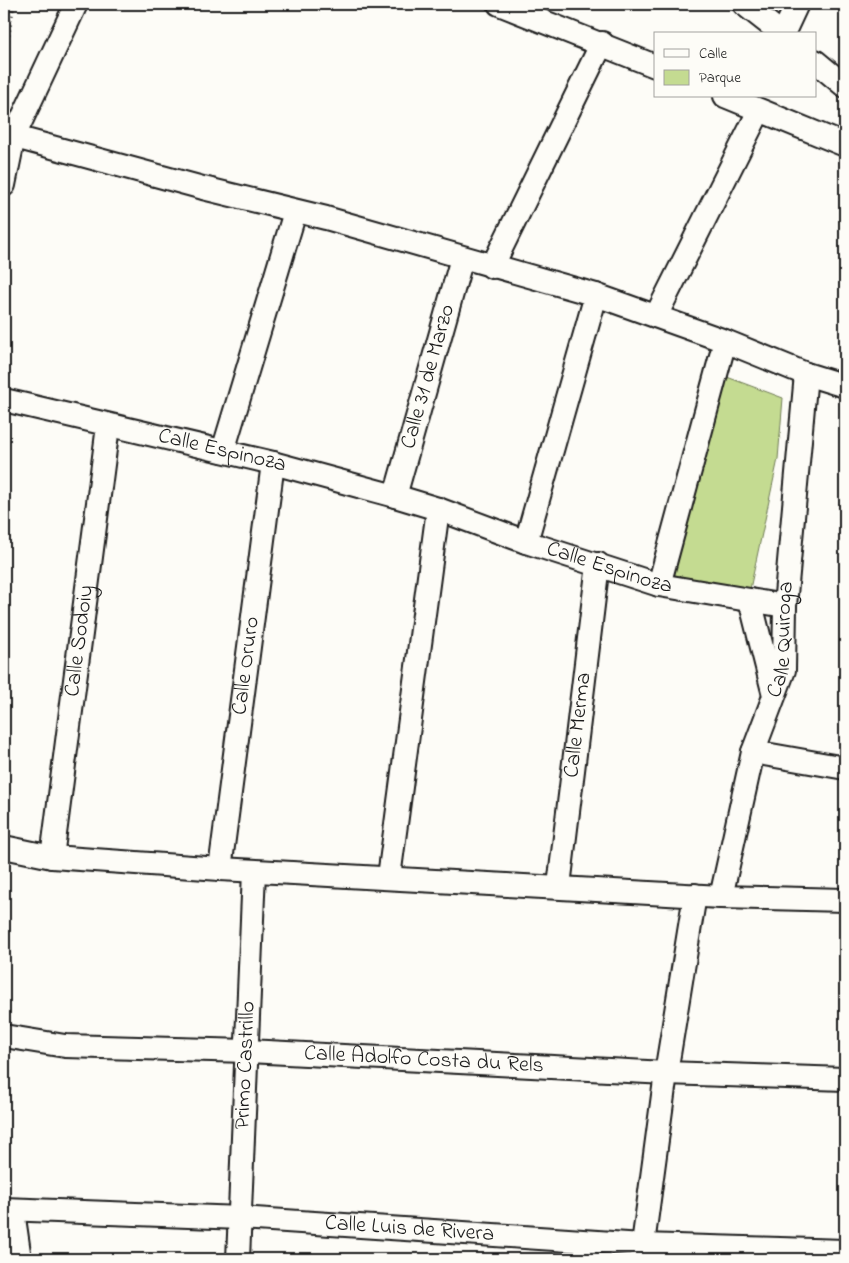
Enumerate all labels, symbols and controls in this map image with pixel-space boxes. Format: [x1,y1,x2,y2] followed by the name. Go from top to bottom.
[654,32,816,98] legend
[699,43,727,65] text: Calle
[699,67,741,89] text: Parque
[393,301,464,453] street label: Calle 31 de Marzo
[155,421,290,482] street label: Calle Espinoza
[542,534,674,603] street label: Calle Espinoza
[759,580,803,703] street label: Calle Quiroga
[57,583,104,699] street label: Calle Sodoiy
[224,615,269,717] street label: Calle Oruro
[556,671,601,780] street label: Calle Merma
[227,1000,265,1130] street label: Primo Castrillo
[303,1038,545,1083] street label: Calle Adolfo Costa du Rels
[324,1208,495,1251] street label: Calle Luis de Rivera

